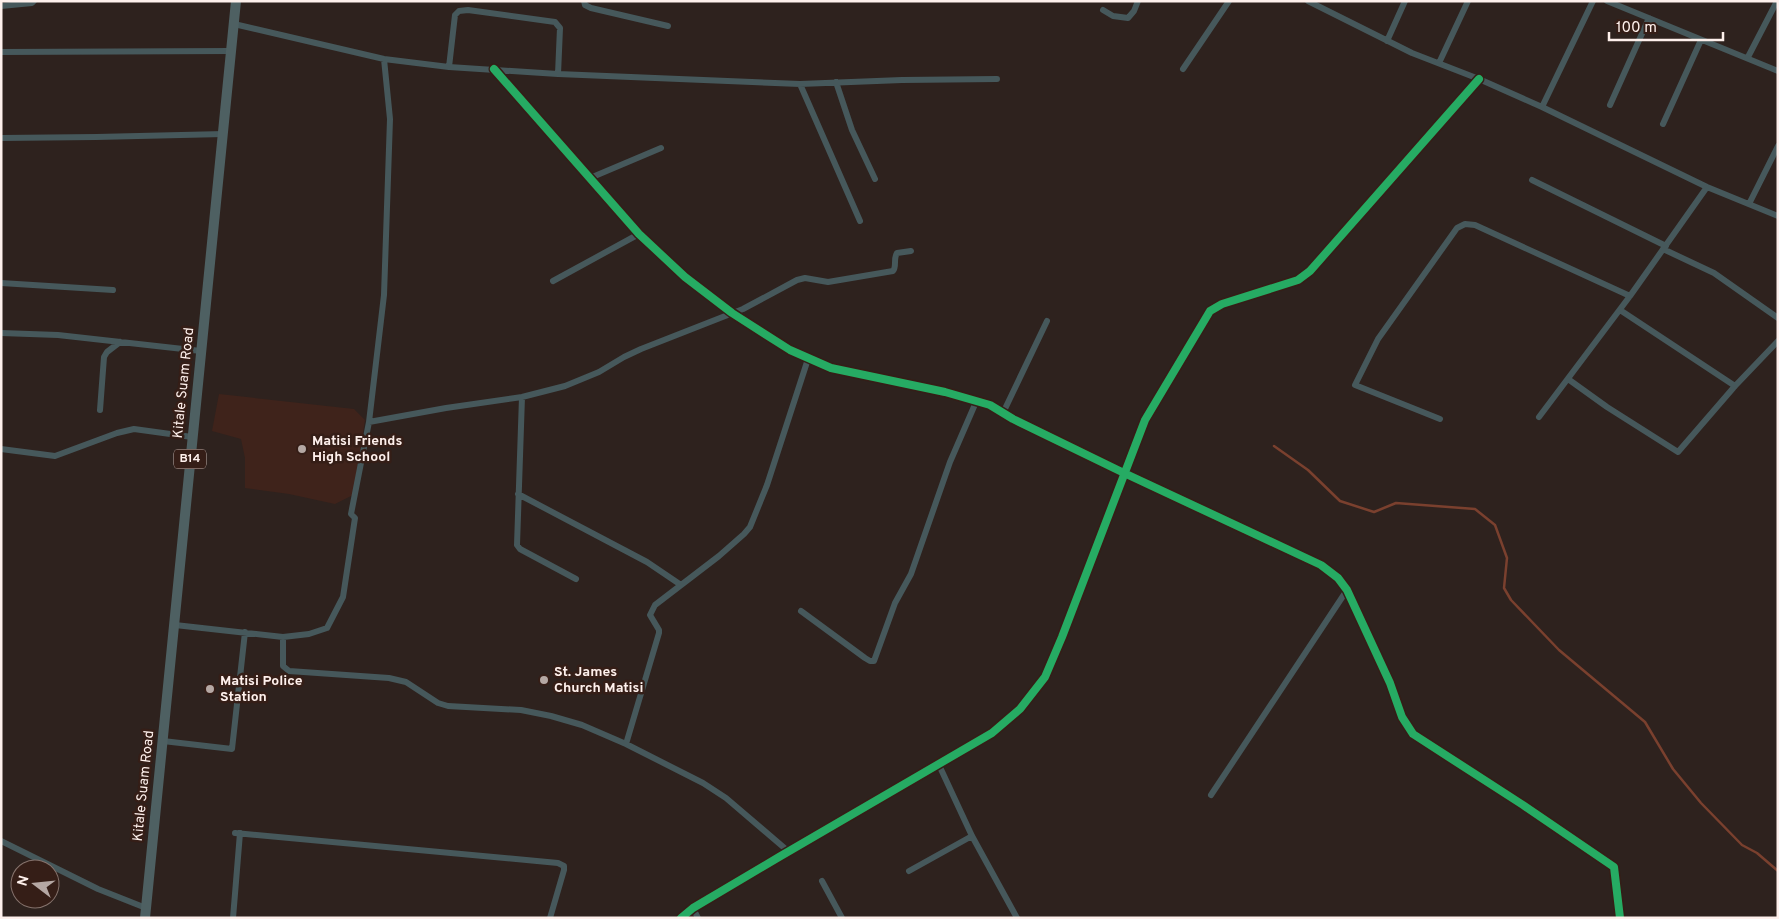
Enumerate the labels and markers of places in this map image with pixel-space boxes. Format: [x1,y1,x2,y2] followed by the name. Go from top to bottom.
[312,433,402,466] place label: Matisi Friends High School
[296,443,308,455] marker: Matisi Friends High School
[554,664,643,697] place label: St. James Church Matisi
[220,673,303,706] place label: Matisi Police Station
[538,674,550,686] marker: St. James Church Matisi
[204,683,216,695] marker: Matisi Police Station

